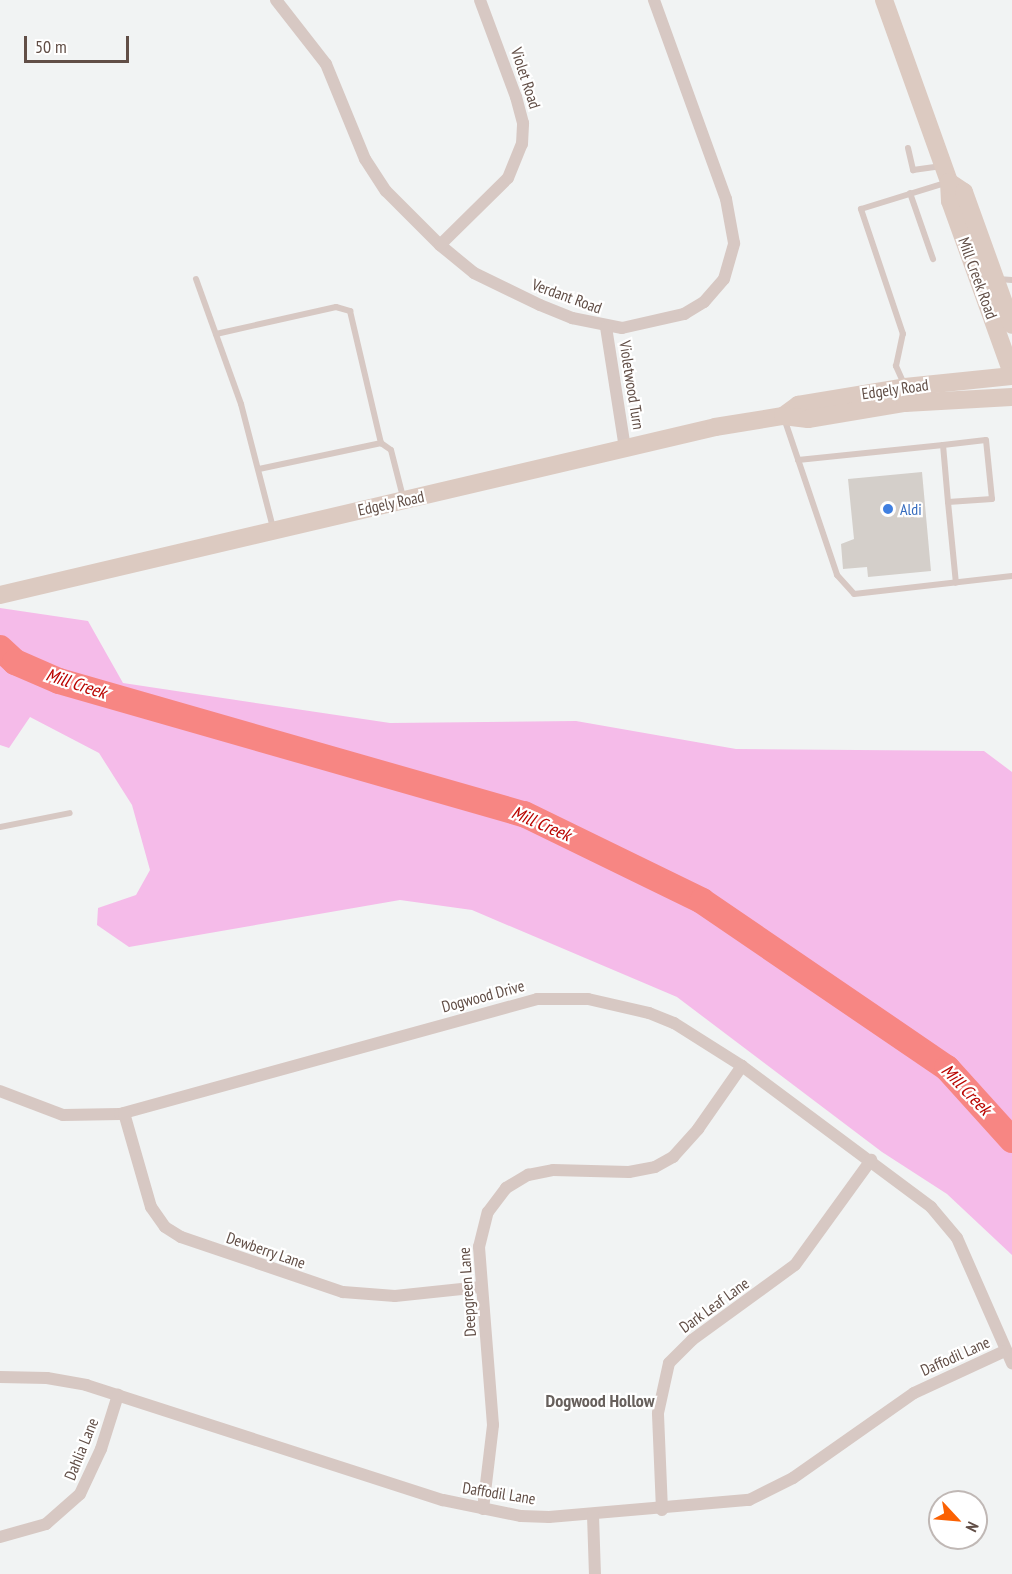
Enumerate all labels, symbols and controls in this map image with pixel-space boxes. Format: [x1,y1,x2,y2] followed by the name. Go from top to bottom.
[27,24,132,62] scale bar
[35,35,67,58] text: 50 m
[507,45,545,111] street label: Violet Road
[954,234,1002,322] street label: Mill Creek Road
[529,274,605,318] street label: Verdant Road
[615,339,649,431] street label: Violetwood Turn
[860,375,930,403] street label: Edgely Road
[356,487,426,519] street label: Edgely Road
[900,499,922,519] place label: Aldi
[881,502,895,516] marker: Aldi
[43,664,109,704] water label: Mill Creek
[508,802,574,846] water label: Mill Creek
[440,976,526,1016] street label: Dogwood Drive
[937,1060,995,1120] water label: Mill Creek
[224,1227,308,1273] street label: Dewberry Lane
[454,1247,480,1337] street label: Deepgreen Lane
[675,1273,753,1337] street label: Dark Leaf Lane
[917,1332,993,1380] street label: Daffodil Lane
[546,1390,654,1412] district label: Dogwood Hollow
[60,1415,102,1483] street label: Dahlia Lane
[461,1478,537,1508] street label: Daffodil Lane
[928,1490,988,1550] north arrow
[962,1519,983,1535] text: N

